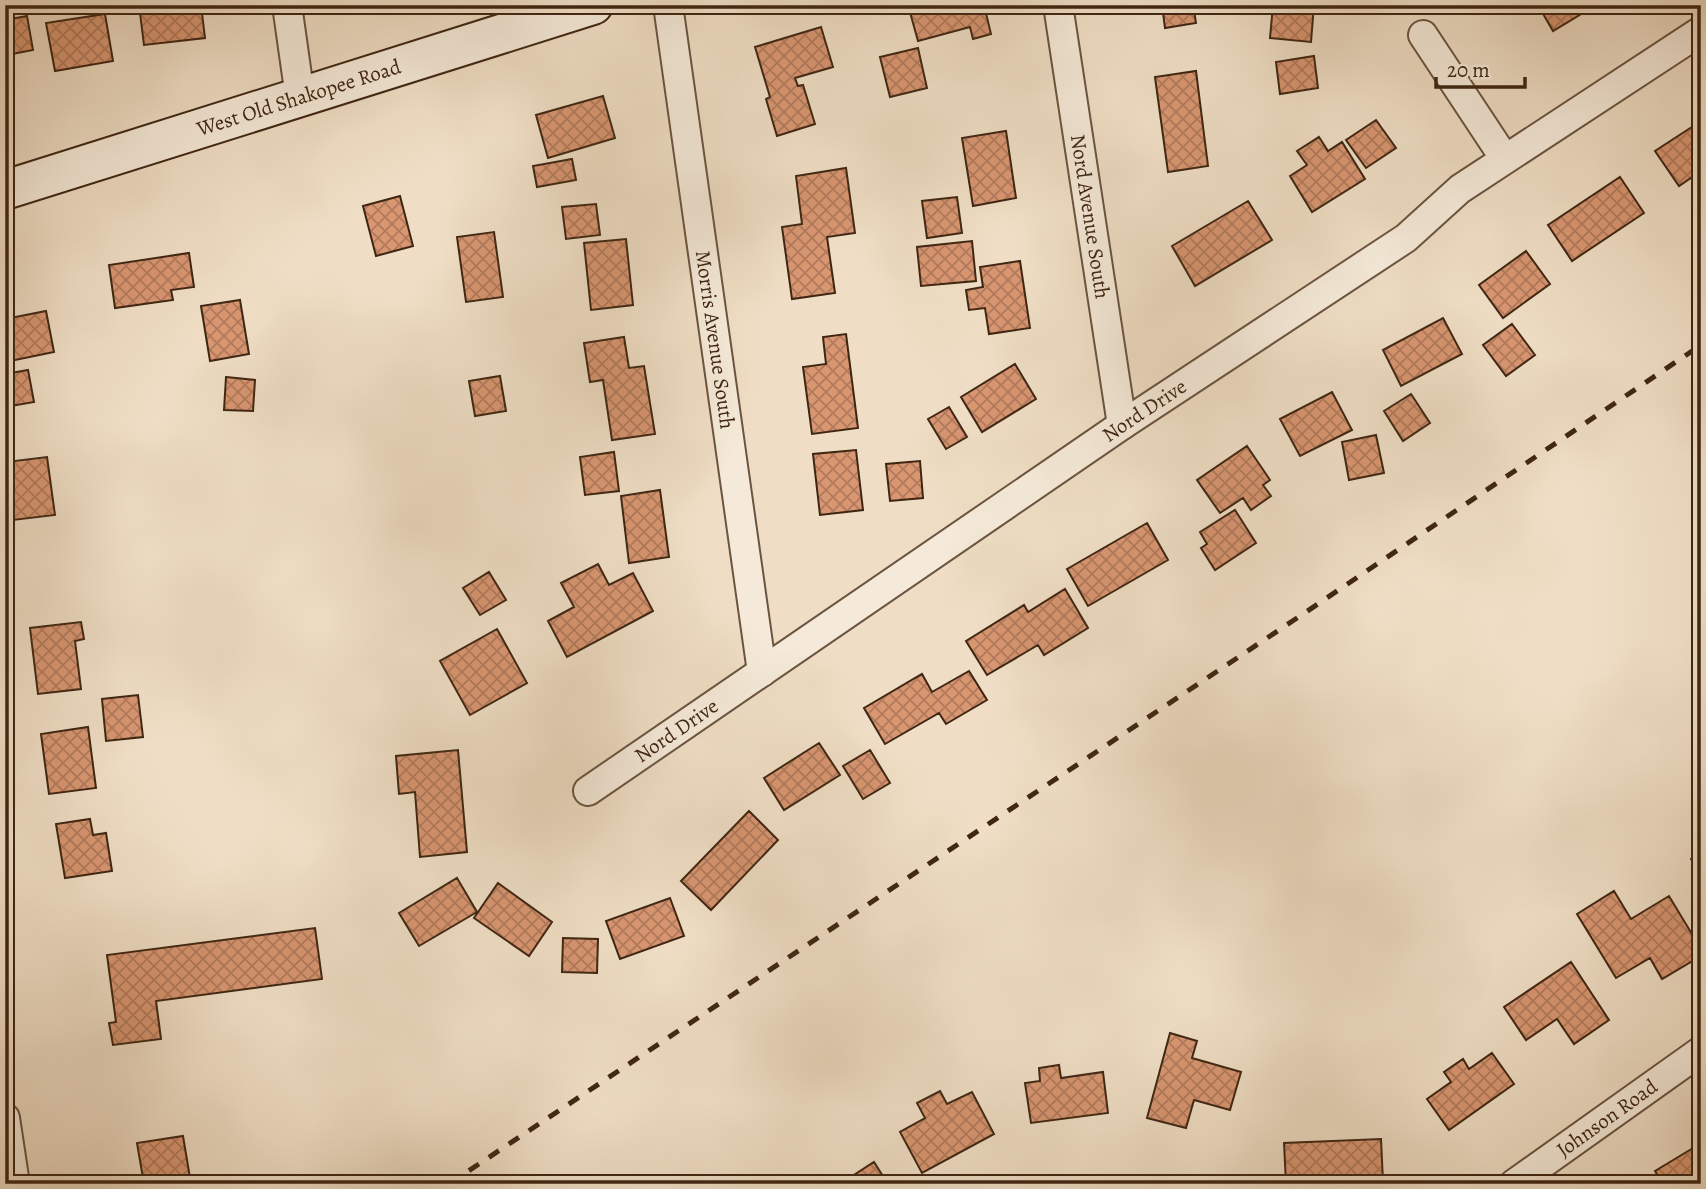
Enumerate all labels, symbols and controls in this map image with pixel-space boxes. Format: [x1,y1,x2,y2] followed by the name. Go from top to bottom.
[1436,46,1526,90] scale bar
[192,52,405,143] street label: West Old Shakopee Road
[1447,56,1490,84] text: 20 m
[1064,132,1117,301] street label: Nord Avenue South
[689,249,742,431] street label: Morris Avenue South
[1097,372,1192,449] street label: Nord Drive
[629,692,724,769] street label: Nord Drive
[1551,1072,1664,1163] street label: Johnson Road

